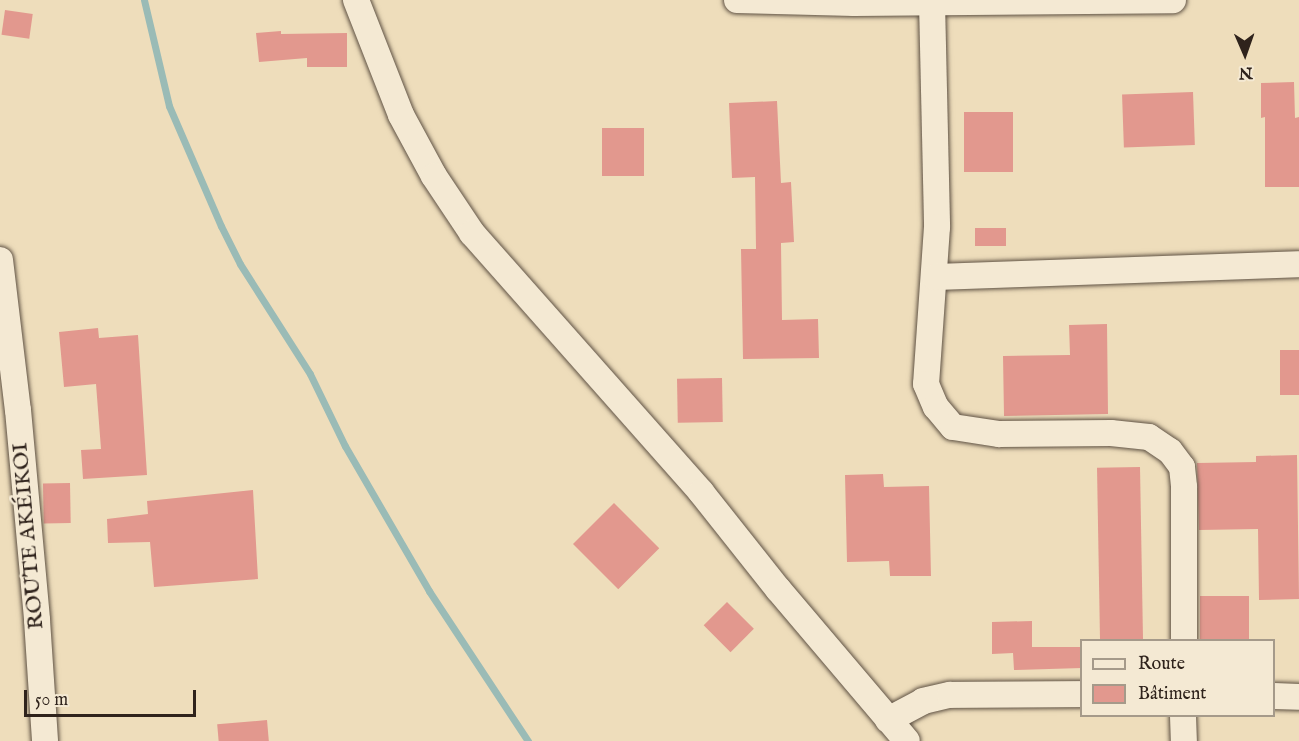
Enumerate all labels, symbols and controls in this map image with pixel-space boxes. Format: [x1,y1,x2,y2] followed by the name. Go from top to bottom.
[1215,24,1275,84] north arrow
[1238,62,1253,82] text: N
[8,441,50,631] street label: ROUTE AKÉIKOI
[1080,639,1275,717] legend
[1138,653,1185,676] text: Route
[27,678,200,716] scale bar
[1138,683,1207,706] text: Bâtiment
[35,689,68,712] text: 50 m

